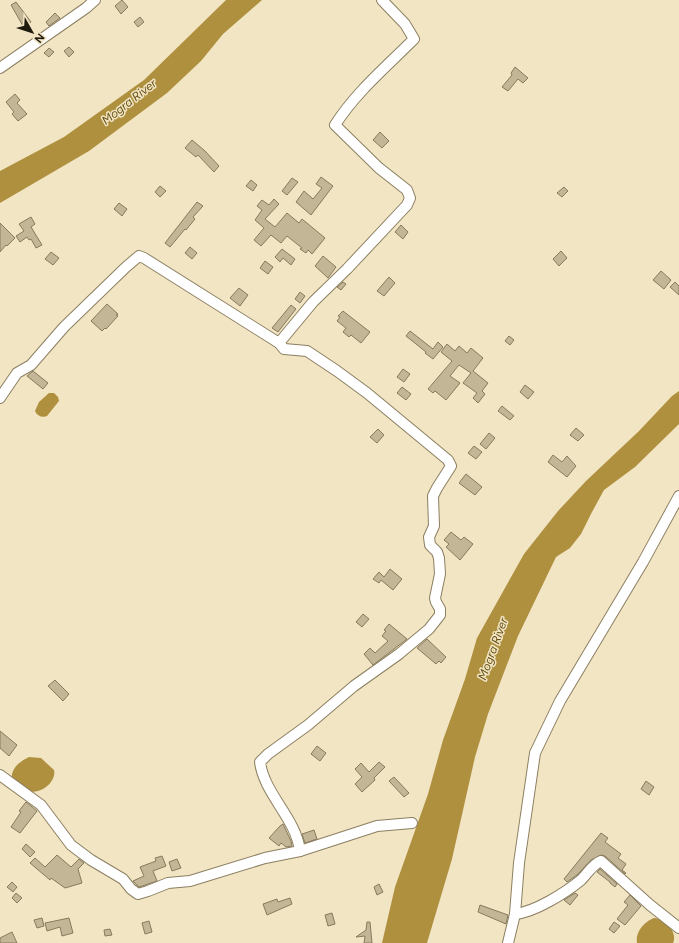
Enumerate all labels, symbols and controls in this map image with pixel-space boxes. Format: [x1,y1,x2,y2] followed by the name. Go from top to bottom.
[12,12,52,52] north arrow
[32,31,47,45] text: N
[99,76,160,128] water label: Mogra River
[475,615,511,682] water label: Mogra River

